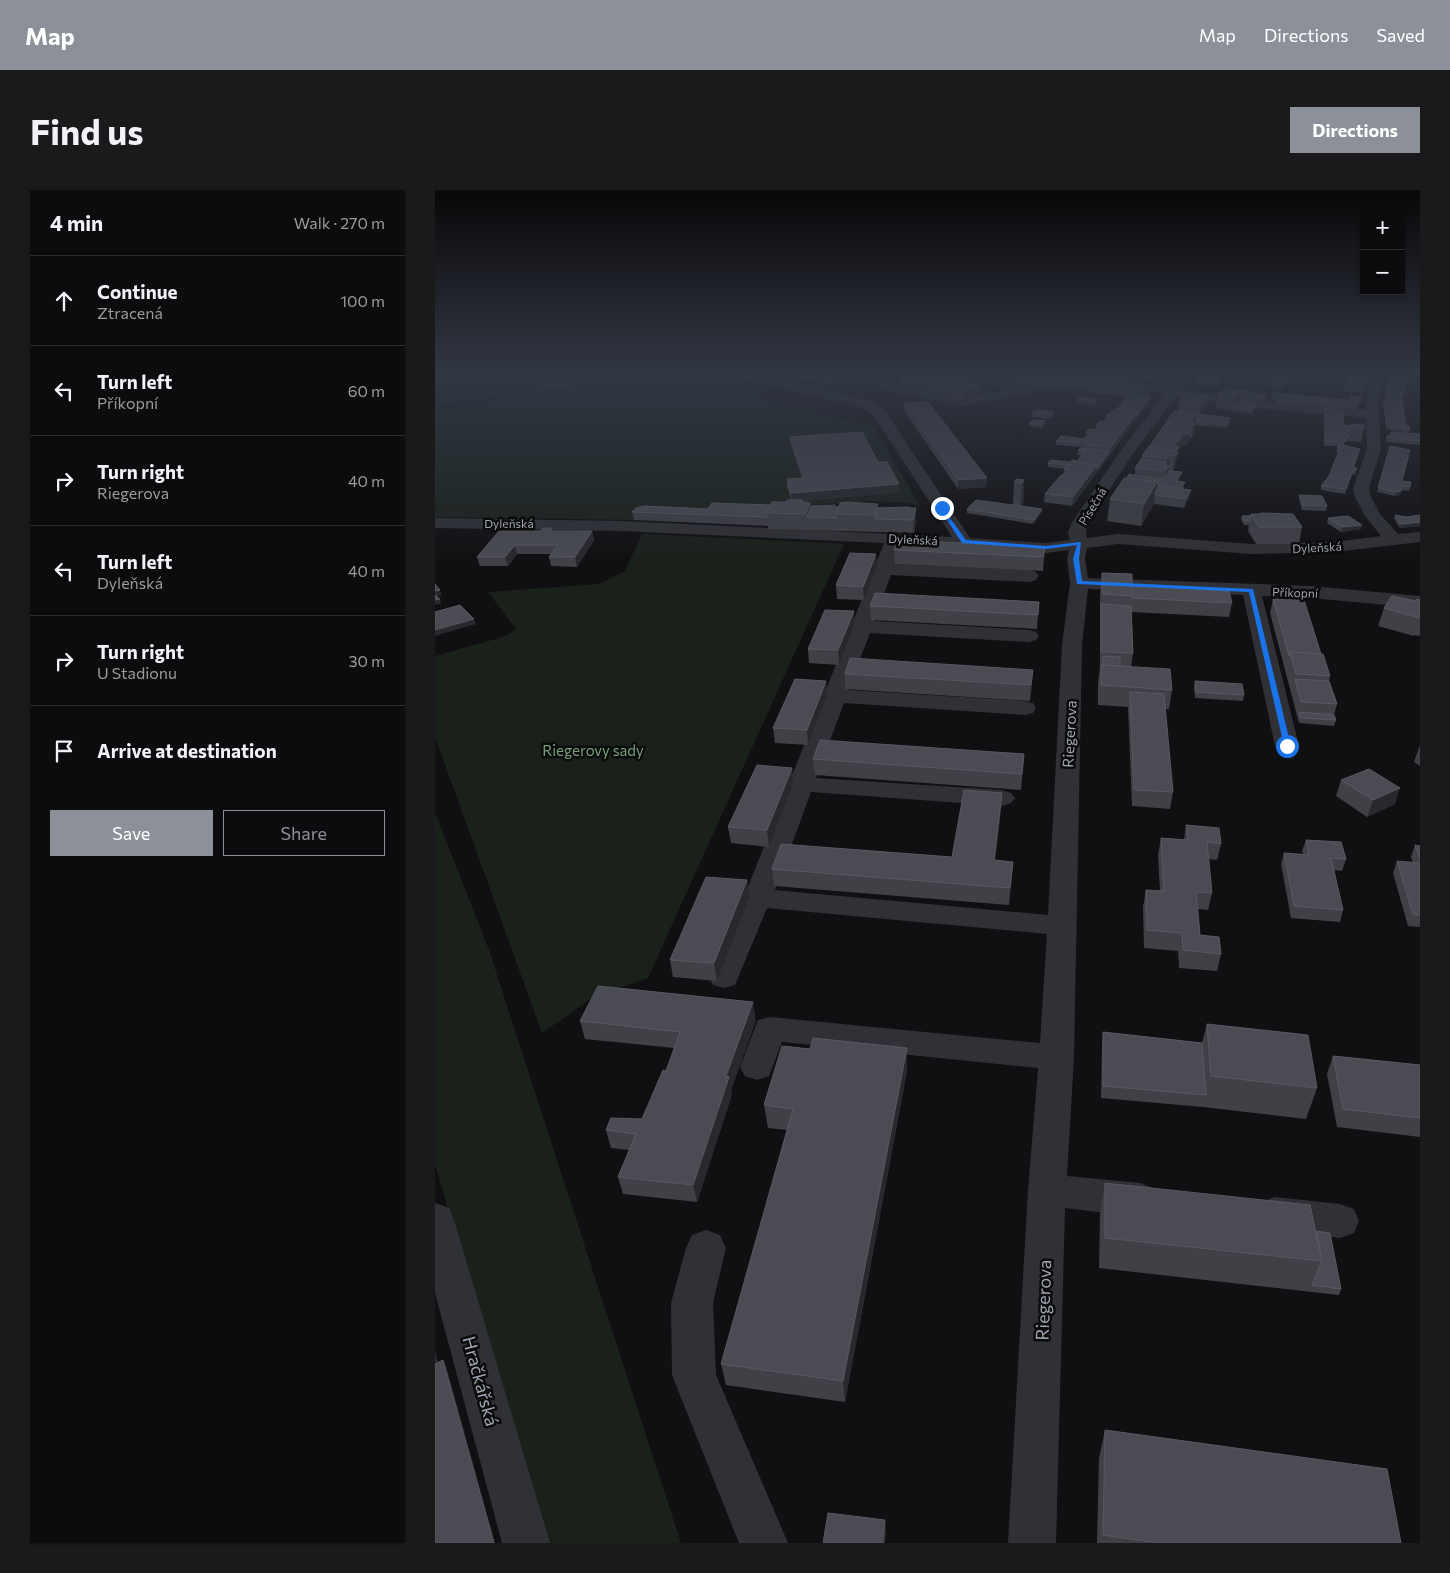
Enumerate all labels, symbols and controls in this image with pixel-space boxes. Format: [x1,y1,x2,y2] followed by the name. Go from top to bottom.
[25,21,75,50] text: Map
[1199,24,1236,46] text: Map
[1264,24,1348,46] text: Directions
[1376,24,1425,46] text: Saved
[1290,107,1420,153] button: Directions
[30,109,144,152] text: Find us
[1360,205,1405,295] map controls
[1360,205,1405,250] button: +
[50,210,103,235] text: 4 min
[294,213,385,232] text: Walk · 270 m
[1360,250,1405,295] button: −
[97,280,177,303] text: Continue
[50,287,78,315] icon: ahead
[340,291,385,310] text: 100 m
[97,303,163,322] text: Ztracená
[97,370,172,393] text: Turn left
[50,377,78,405] icon: left
[348,381,385,400] text: 60 m
[97,393,158,412] text: Příkopní
[97,460,184,483] text: Turn right
[50,467,78,495] icon: right
[348,471,385,490] text: 40 m
[97,483,169,502] text: Riegerova
[1075,485,1109,527] street label: Písečná
[931,497,954,520] route end
[484,516,534,530] street label: Dyleňská
[888,531,938,547] street label: Dyleňská
[1292,539,1342,555] street label: Dyleňská
[97,550,172,573] text: Turn left
[50,557,78,585] icon: left
[348,561,385,580] text: 40 m
[97,573,163,592] text: Dyleňská
[1272,584,1319,600] street label: Příkopní
[97,640,184,663] text: Turn right
[50,647,78,675] icon: right
[348,651,385,670] text: 30 m
[97,663,177,682] text: U Stadionu
[1058,700,1080,768] street label: Riegerova
[1276,735,1299,758] route start
[50,737,78,765] icon: arrive
[97,739,277,762] text: Arrive at destination
[542,741,644,759] park label: Riegerovy sady
[50,810,213,856] button: Save
[223,810,385,856] button: Share
[1031,1259,1055,1341] street label: Riegerova
[458,1334,504,1428] street label: Hračkářská

